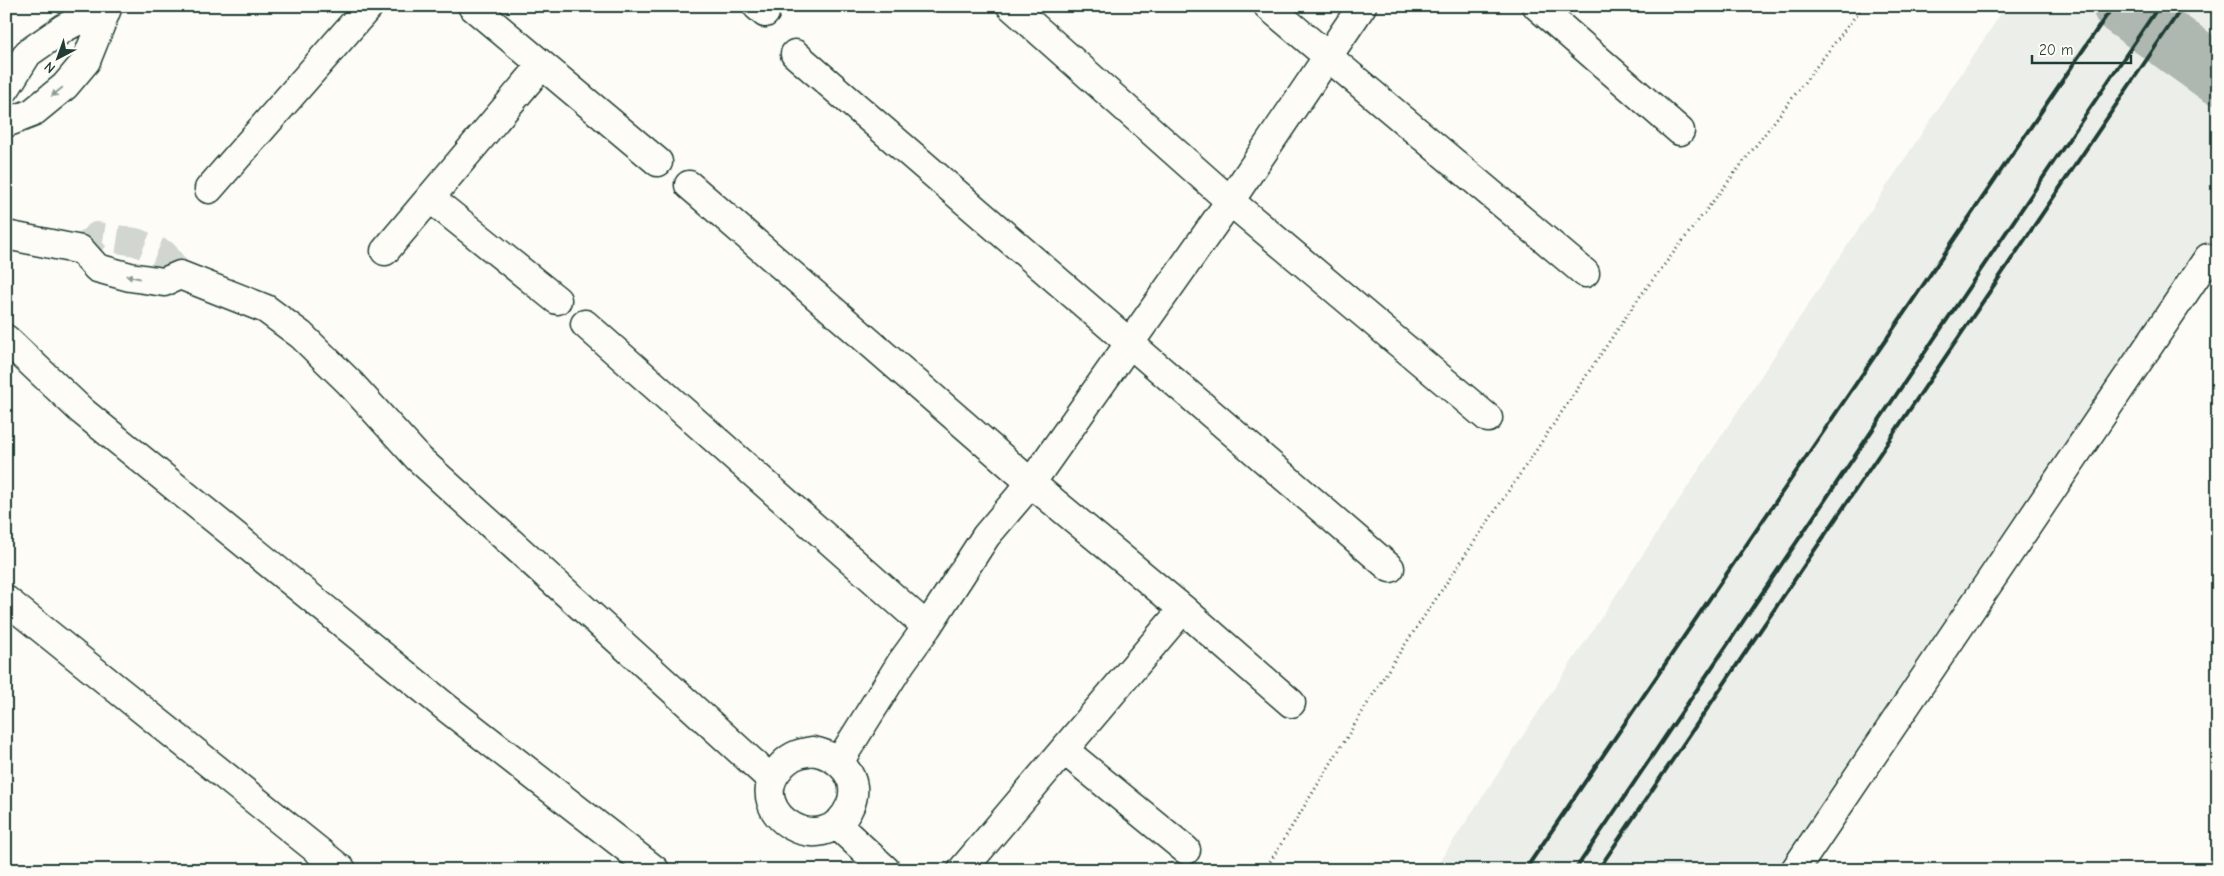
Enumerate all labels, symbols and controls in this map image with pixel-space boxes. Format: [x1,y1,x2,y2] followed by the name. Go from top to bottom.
[32,32,82,82] north arrow
[2032,32,2130,64] scale bar
[2039,41,2073,59] text: 20 m
[41,58,59,77] text: N
[51,87,64,98] one-way arrow
[124,273,140,281] one-way arrow

